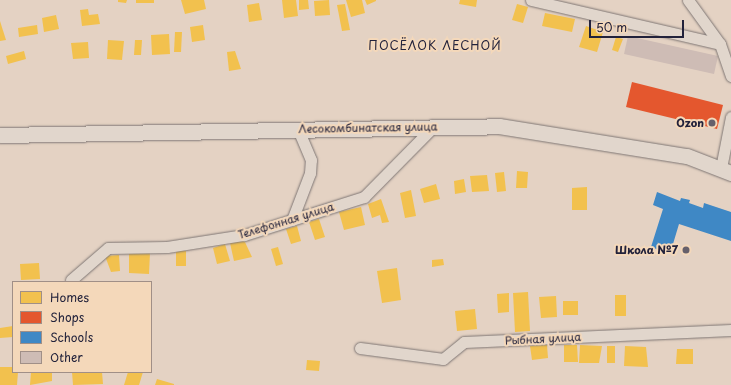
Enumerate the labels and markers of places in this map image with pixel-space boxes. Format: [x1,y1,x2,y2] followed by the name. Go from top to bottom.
[676,116,704,130] place label: Ozon
[707,118,717,128] marker: Ozon
[615,243,678,257] place label: Школа №7
[681,245,691,255] marker: Школа №7

